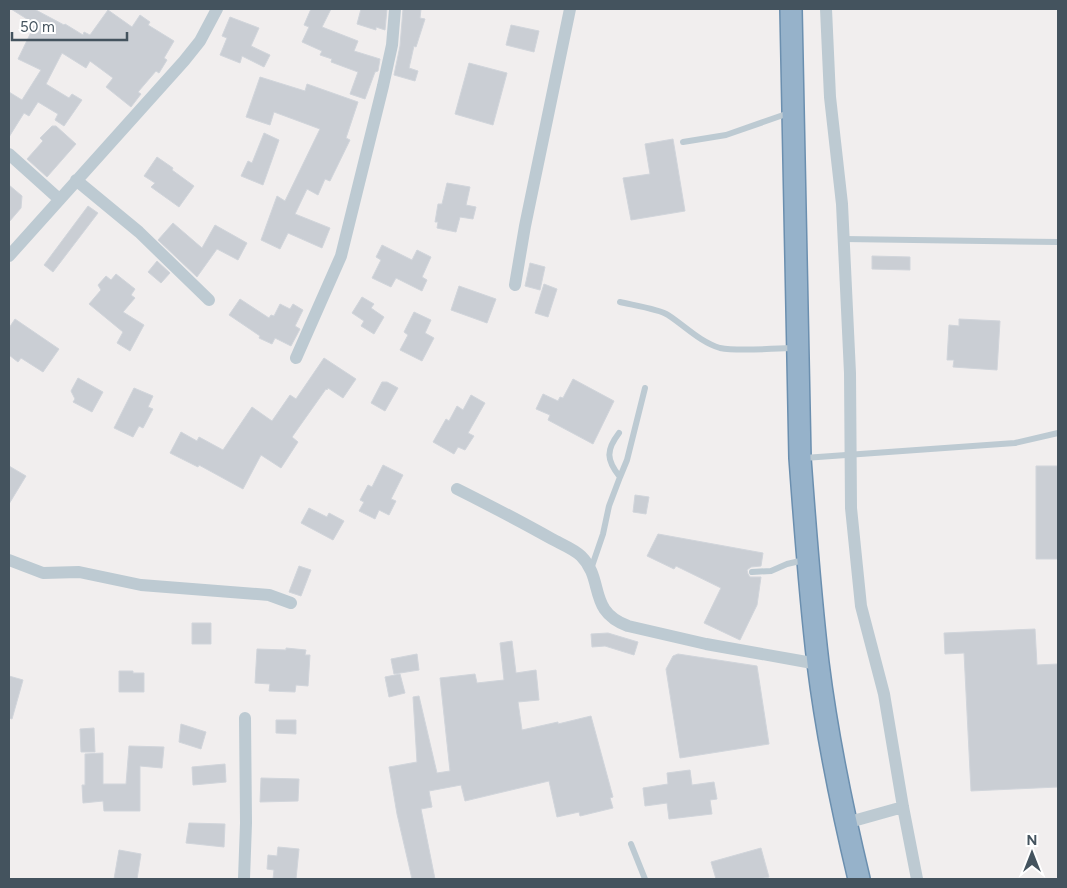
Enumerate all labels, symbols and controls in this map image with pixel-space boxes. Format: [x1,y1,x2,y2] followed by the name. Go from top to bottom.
[12,10,128,42] scale bar
[20,18,55,36] text: 50 m
[1007,828,1057,878] north arrow
[1027,832,1037,849] text: N

